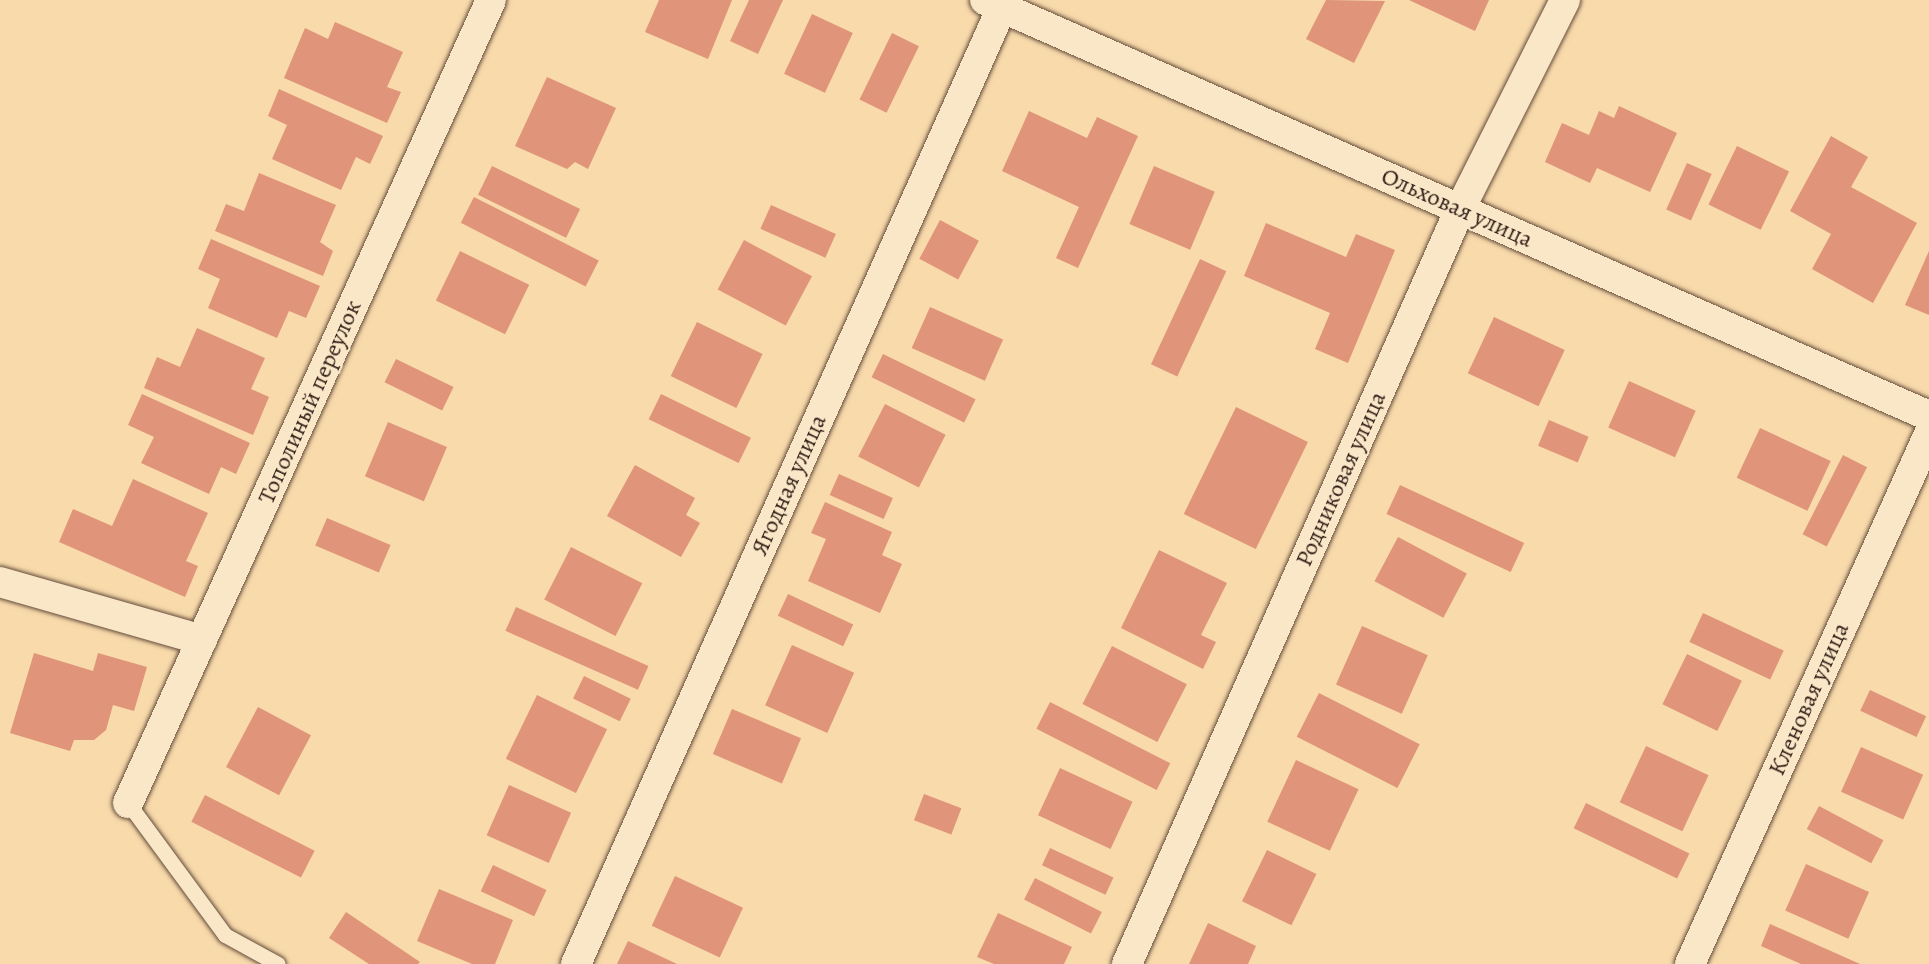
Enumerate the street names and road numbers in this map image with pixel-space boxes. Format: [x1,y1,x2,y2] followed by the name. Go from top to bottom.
[1377,162,1537,254] street label: Ольховая улица
[252,296,368,508] street label: Тополиный переулок
[1290,387,1392,571] street label: Родниковая улица
[745,410,833,560] street label: Ягодная улица
[1762,618,1856,780] street label: Кленовая улица

